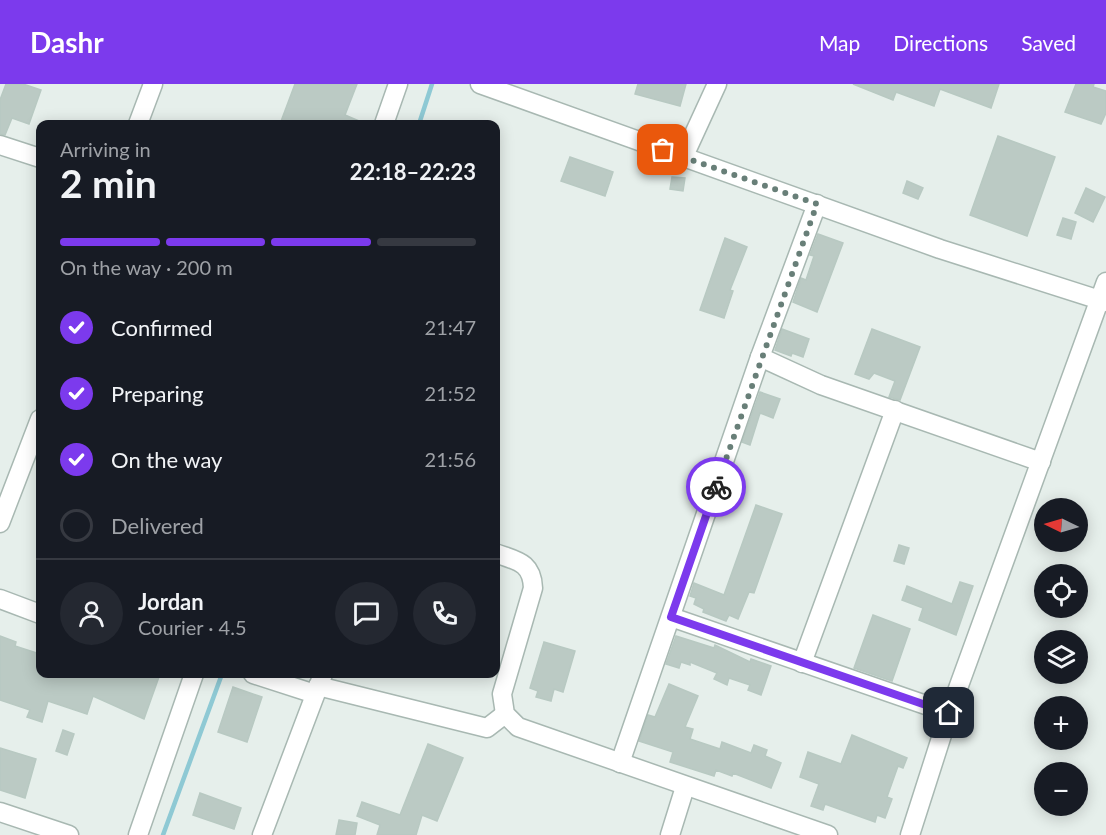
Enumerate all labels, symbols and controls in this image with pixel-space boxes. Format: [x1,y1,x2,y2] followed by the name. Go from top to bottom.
[30,25,104,59] text: Dashr
[819,30,860,55] text: Map
[893,30,988,55] text: Directions
[1021,30,1076,55] text: Saved
[637,124,688,175] pin
[646,133,679,166] icon: bag
[60,137,151,161] text: Arriving in
[350,158,476,185] text: 22:18–22:23
[60,160,157,206] text: 2 min
[60,255,233,279] text: On the way · 200 m
[60,311,93,344] icon: check
[111,314,213,341] text: Confirmed
[425,315,476,339] text: 21:47
[60,377,93,410] icon: check
[111,380,203,407] text: Preparing
[425,381,476,405] text: 21:52
[60,443,93,476] icon: check
[111,446,222,473] text: On the way
[425,447,476,471] text: 21:56
[686,457,746,517] courier
[700,471,733,504] icon: bike
[1034,498,1088,552] north arrow
[1034,498,1088,816] map controls
[111,512,204,539] text: Delivered
[1034,564,1088,618] button: locate
[60,582,123,645] button: person
[335,582,398,645] button: chat
[413,582,476,645] button: phone
[138,588,204,615] text: Jordan
[138,615,247,639] text: Courier · 4.5
[1034,630,1088,684] button: layers
[923,687,974,738] pin
[932,696,965,729] icon: home
[1034,696,1088,750] button: +
[1034,762,1088,816] button: −

